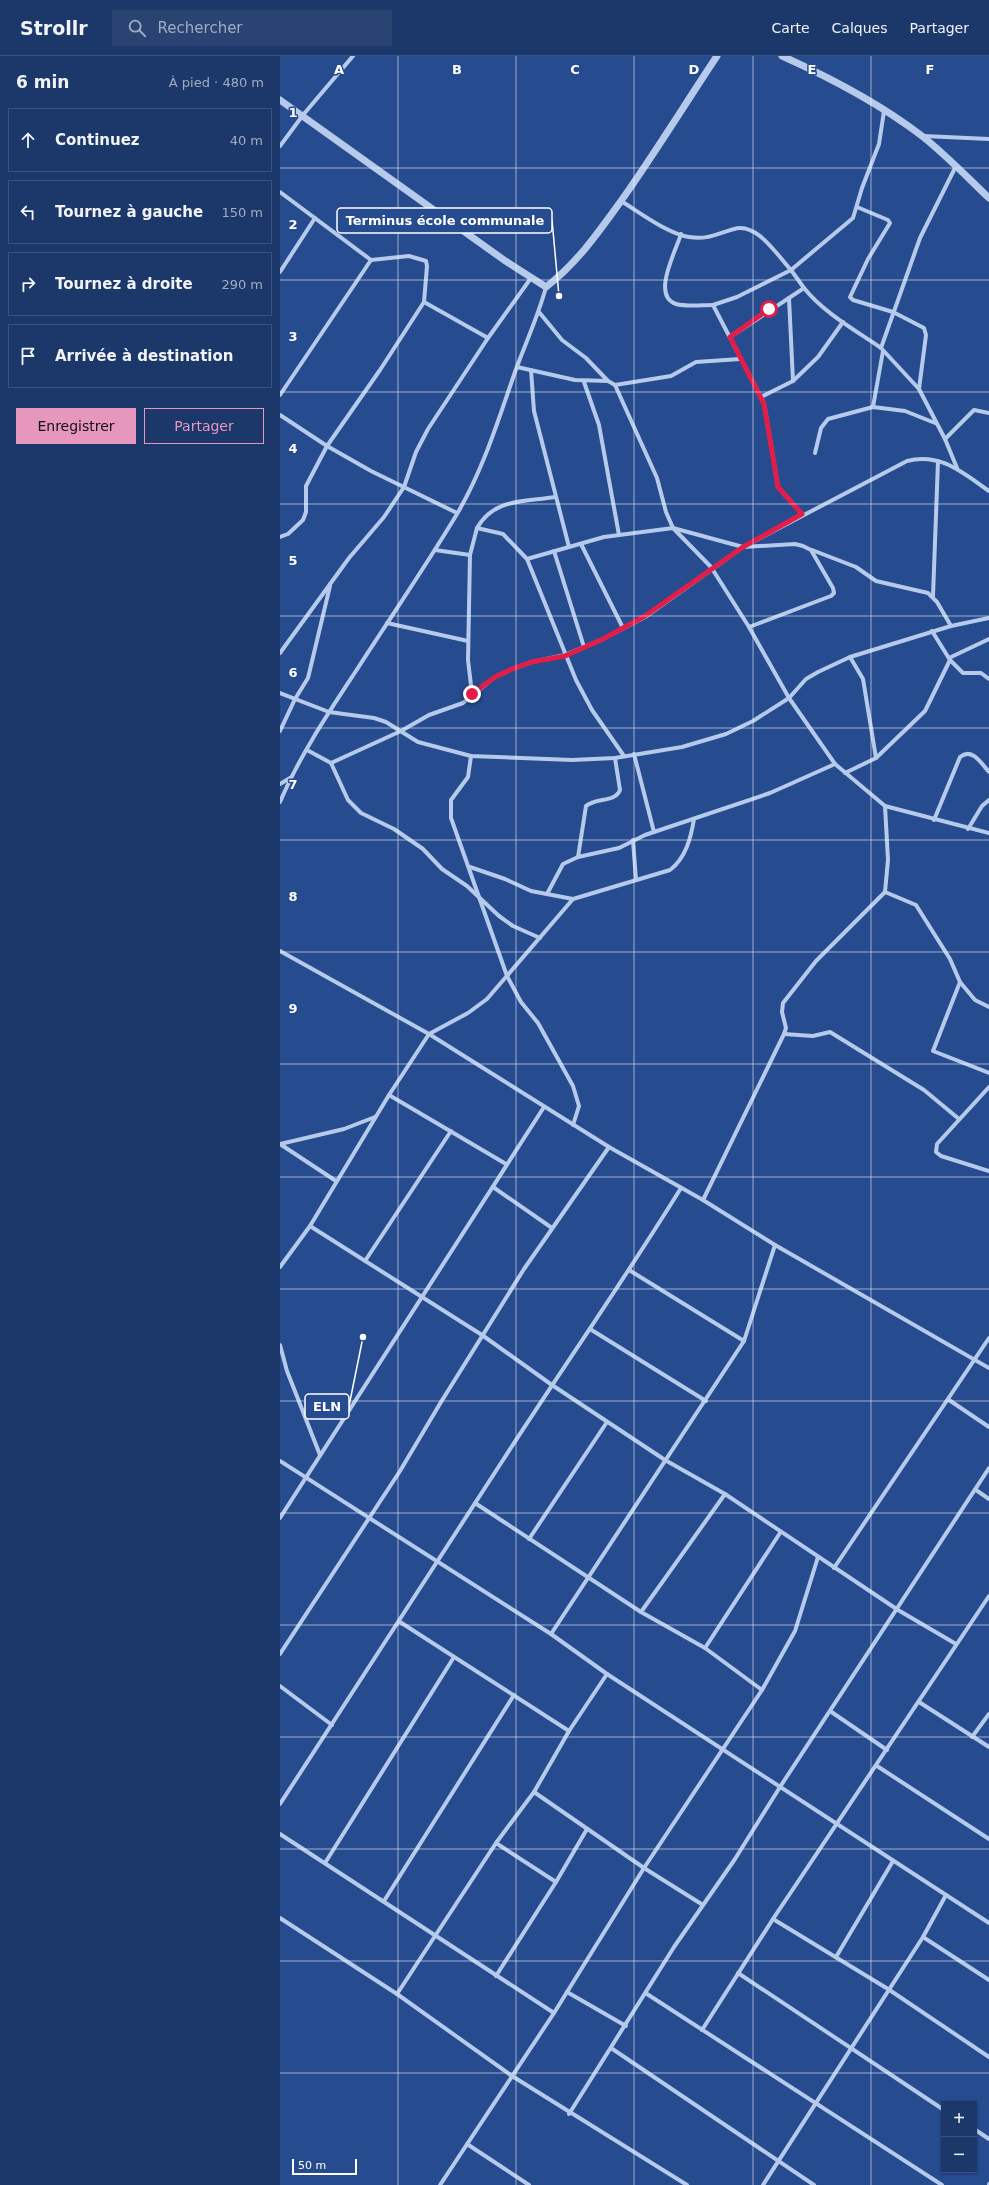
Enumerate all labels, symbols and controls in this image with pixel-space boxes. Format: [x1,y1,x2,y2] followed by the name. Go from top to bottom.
[112,10,392,46] search box
[20,17,88,39] text: Strollr
[126,17,148,39] icon: search
[158,19,243,37] text: Rechercher
[771,20,810,36] text: Carte
[832,20,888,36] text: Calques
[910,20,969,36] text: Partager
[334,62,344,77] text: A
[452,62,462,77] text: B
[570,62,580,77] text: C
[689,62,700,77] text: D
[808,62,816,77] text: E
[926,62,934,77] text: F
[16,72,69,92] text: 6 min
[169,75,264,90] text: À pied · 480 m
[288,105,298,120] text: 1
[17,129,39,151] icon: ahead
[55,131,140,149] text: Continuez
[230,133,263,148] text: 40 m
[17,201,39,223] icon: left
[55,203,203,221] text: Tournez à gauche
[221,205,263,220] text: 150 m
[337,208,552,233] callout: Terminus école communale
[346,213,545,228] text: Terminus école communale
[288,217,298,232] text: 2
[17,273,39,295] icon: right
[55,275,193,293] text: Tournez à droite
[221,277,263,292] text: 290 m
[760,300,778,318] route start
[288,329,298,344] text: 3
[17,345,39,367] icon: arrive
[55,347,233,365] text: Arrivée à destination
[16,408,136,444] button: Enregistrer
[144,408,264,444] button: Partager
[288,441,298,456] text: 4
[288,553,298,568] text: 5
[288,665,298,680] text: 6
[463,685,481,703] route end
[288,777,298,792] text: 7
[288,889,298,904] text: 8
[288,1001,298,1016] text: 9
[305,1394,349,1419] callout: ELN
[313,1399,341,1414] text: ELN
[941,2101,977,2173] map controls
[941,2101,977,2137] button: +
[941,2137,977,2173] button: −
[292,2157,357,2176] scale bar
[298,2159,326,2172] text: 50 m

